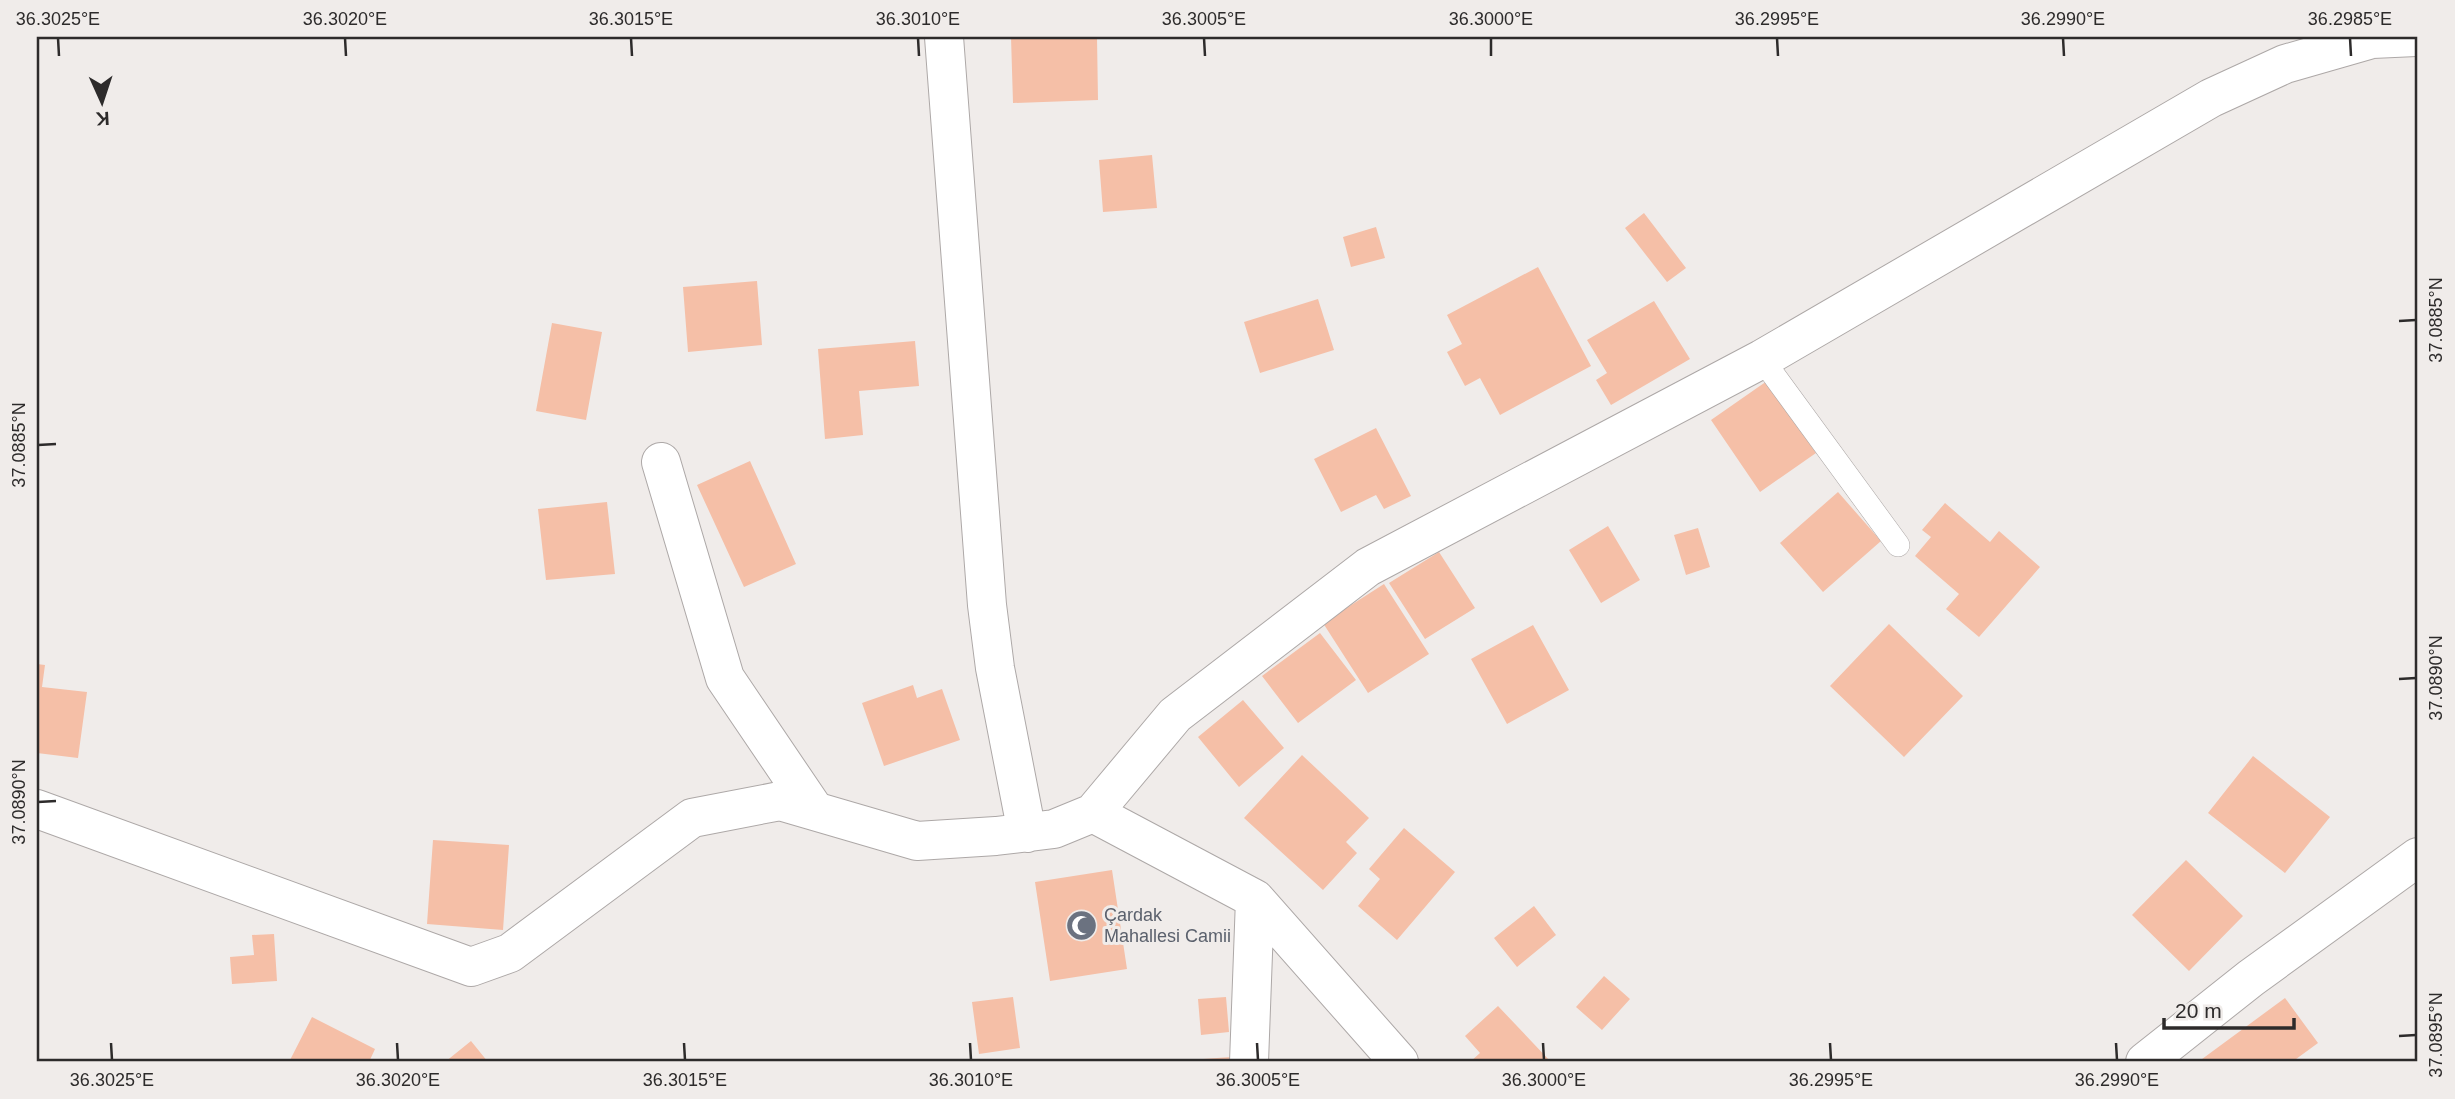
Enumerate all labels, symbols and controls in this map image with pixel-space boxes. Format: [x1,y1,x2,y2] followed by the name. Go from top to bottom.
[16,9,100,29] text: 36.3025°E
[303,9,387,29] text: 36.3020°E
[589,9,673,29] text: 36.3015°E
[876,9,960,29] text: 36.3010°E
[1162,9,1246,29] text: 36.3005°E
[1449,9,1533,29] text: 36.3000°E
[1735,9,1819,29] text: 36.2995°E
[2021,9,2105,29] text: 36.2990°E
[2308,9,2392,29] text: 36.2985°E
[66,66,136,136] north arrow
[95,108,110,129] text: K
[2426,277,2446,363] text: 37.0885°N
[9,402,29,488] text: 37.0885°N
[2426,635,2446,721] text: 37.0890°N
[9,759,29,845] text: 37.0890°N
[1104,905,1231,946] place label: Çardak Mahallesi Camii
[1064,908,1098,942] mosque icon: Çardak Mahallesi Camii
[2164,987,2294,1031] scale bar
[2426,992,2446,1078] text: 37.0895°N
[2175,999,2222,1022] text: 20 m
[70,1070,154,1090] text: 36.3025°E
[356,1070,440,1090] text: 36.3020°E
[643,1070,727,1090] text: 36.3015°E
[929,1070,1013,1090] text: 36.3010°E
[1216,1070,1300,1090] text: 36.3005°E
[1502,1070,1586,1090] text: 36.3000°E
[1789,1070,1873,1090] text: 36.2995°E
[2075,1070,2159,1090] text: 36.2990°E

